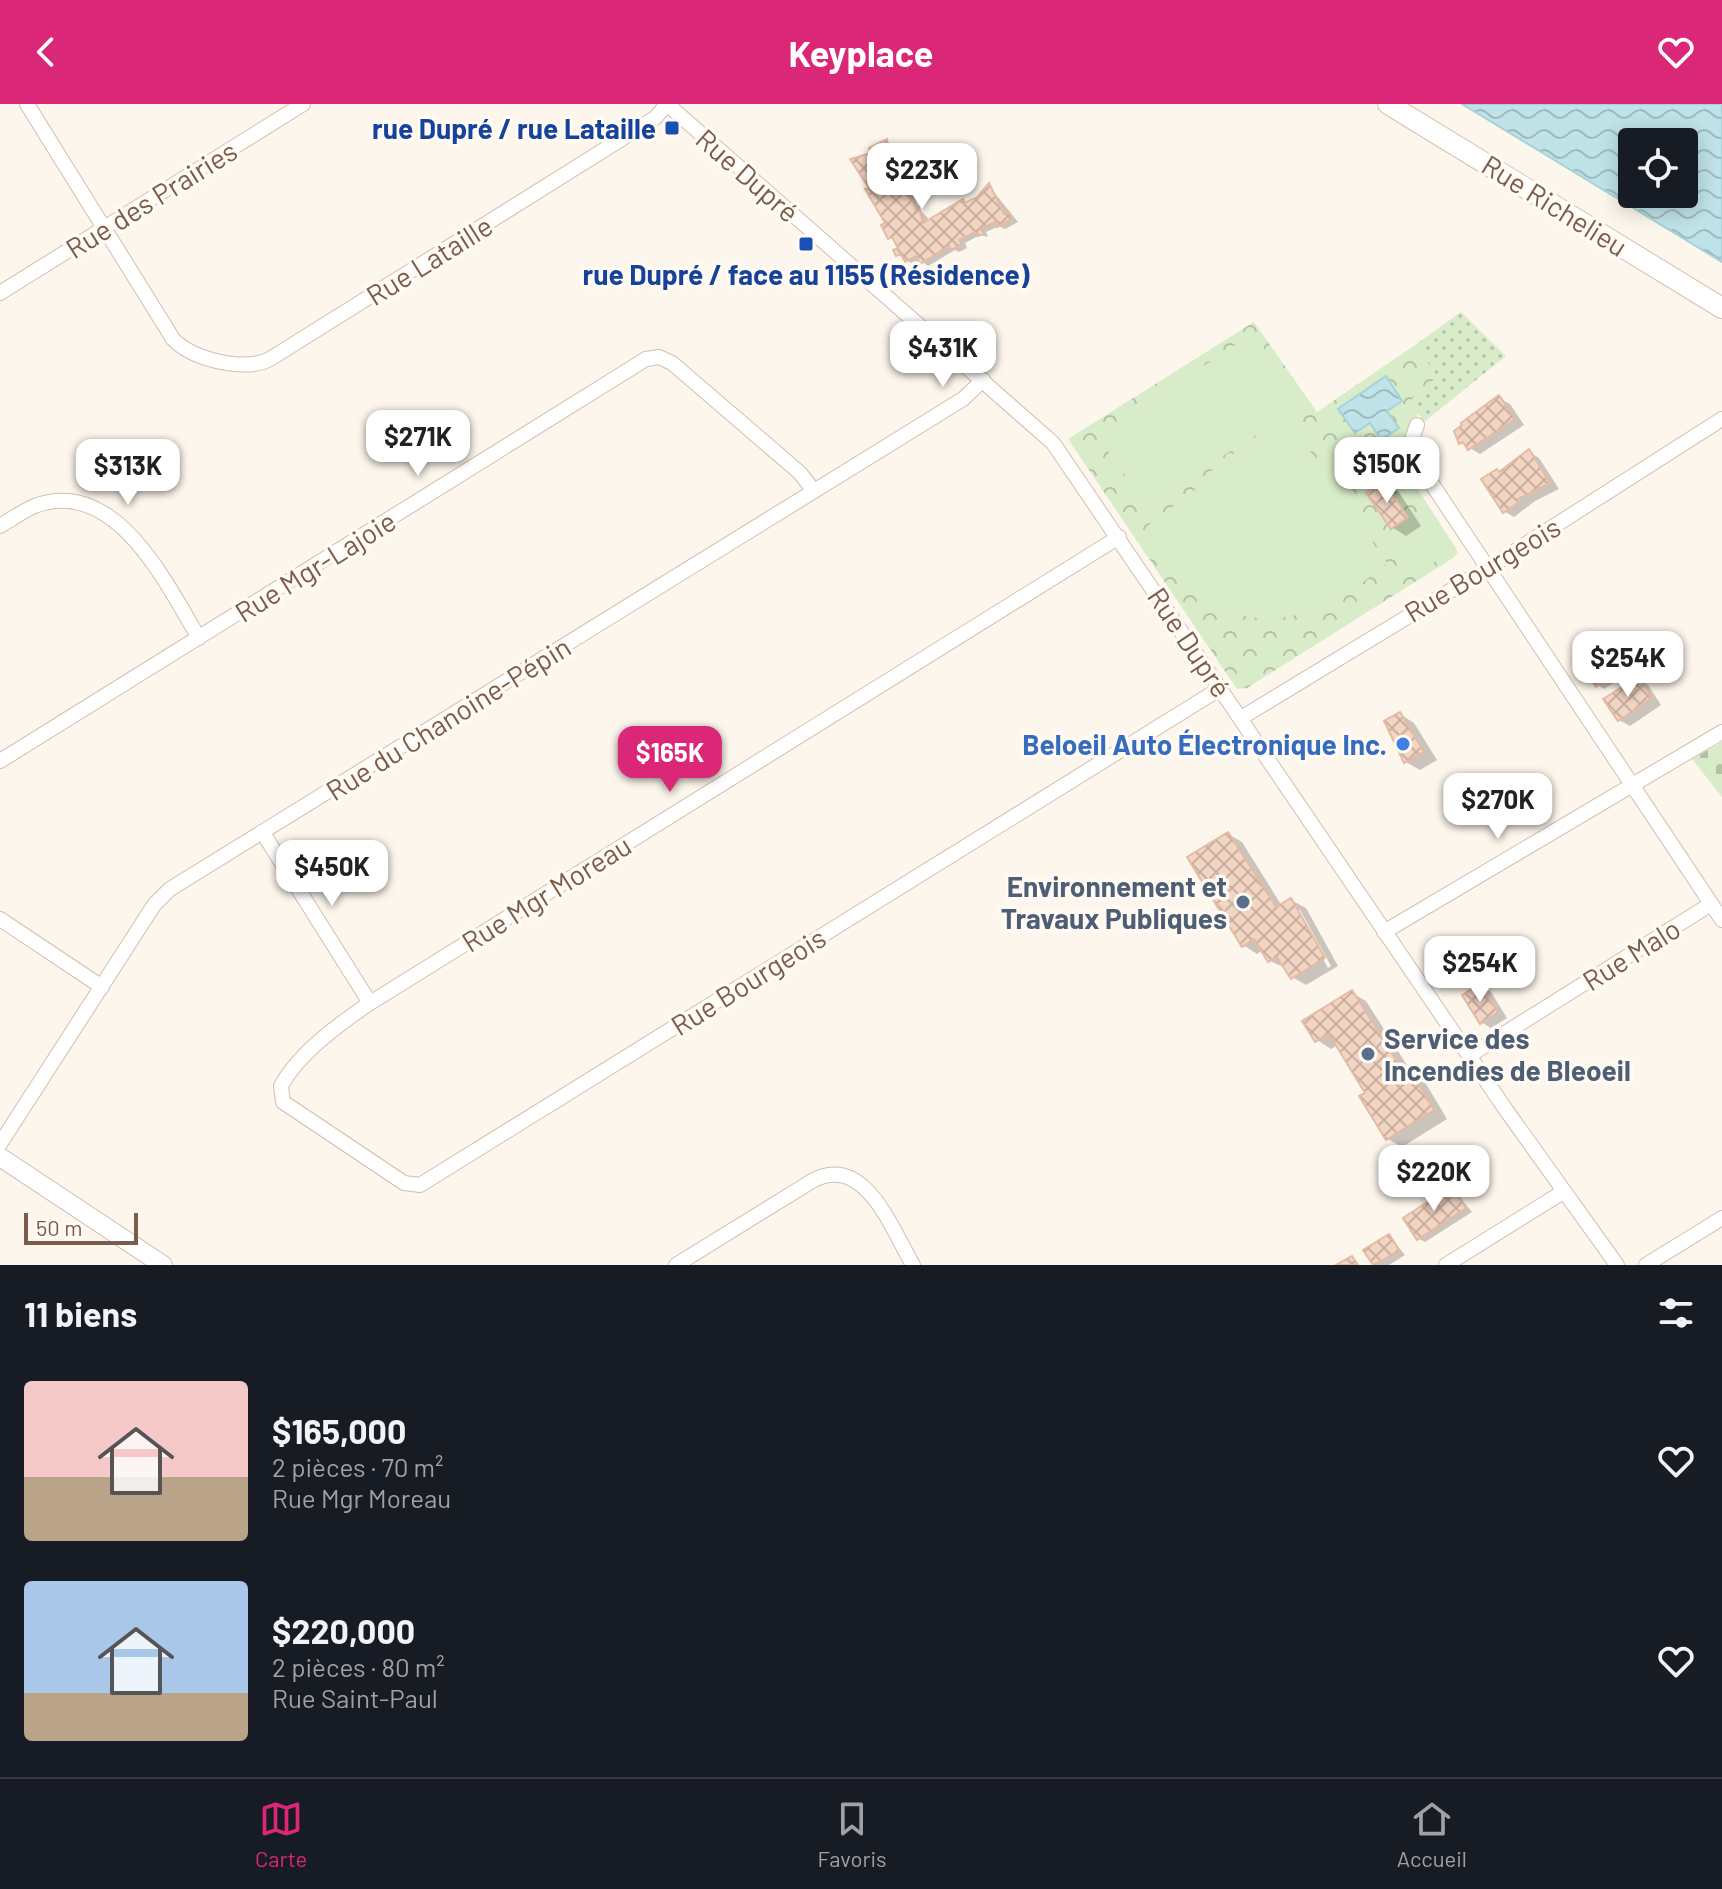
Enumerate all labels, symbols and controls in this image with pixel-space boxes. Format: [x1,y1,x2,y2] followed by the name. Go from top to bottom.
[24,30,68,74] icon: back
[1654,30,1698,74] icon: heart
[788,31,934,74] text: Keyplace
[372,111,656,145] place label: rue Dupré / rue Lataille
[663,119,681,137] marker: rue Dupré / rue Lataille
[690,121,806,229] street label: Rue Dupré
[1618,128,1698,208] map controls
[1618,128,1698,208] button: locate
[59,133,243,265] street label: Rue des Prairies
[866,143,978,211] pin: $223K
[1476,147,1634,263] street label: Rue Richelieu
[885,153,959,184] text: $223K
[360,208,498,312] street label: Rue Lataille
[797,235,815,253] marker: rue Dupré / face au 1155 (Résidence)
[582,257,1030,291] place label: rue Dupré / face au 1155 (Résidence)
[887,321,999,389] pin: $431K
[908,331,978,362] text: $431K
[362,410,474,478] pin: $271K
[384,420,452,451] text: $271K
[1331,437,1443,505] pin: $150K
[72,439,184,507] pin: $313K
[1352,447,1422,478] text: $150K
[94,449,162,480] text: $313K
[228,503,402,629] street label: Rue Mgr-Lajoie
[1398,509,1566,629] street label: Rue Bourgeois
[1141,581,1239,703] street label: Rue Dupré
[320,629,576,807] street label: Rue du Chanoine-Pépin
[1572,631,1684,699] pin: $254K
[1590,641,1666,672] text: $254K
[614,726,726,794] pin: $165K
[1022,727,1387,761] place label: Beloeil Auto Électronique Inc.
[1394,735,1412,753] marker: Beloeil Auto Électronique Inc.
[636,736,704,767] text: $165K
[1442,773,1554,841] pin: $270K
[1461,783,1535,814] text: $270K
[455,827,637,959] street label: Rue Mgr Moreau
[276,840,388,908] pin: $450K
[294,850,370,881] text: $450K
[1001,869,1227,935] place label: Environnement et Travaux Publiques
[1234,893,1252,911] marker: Environnement et Travaux Publiques
[1576,911,1686,997] street label: Rue Malo
[664,920,832,1042] street label: Rue Bourgeois
[1424,936,1536,1004] pin: $254K
[1442,946,1518,977] text: $254K
[1384,1021,1631,1087] place label: Service des Incendies de Bleoeil
[1359,1045,1377,1063] marker: Service des Incendies de Bleoeil
[1378,1145,1490,1213] pin: $220K
[1396,1155,1472,1186] text: $220K
[24,1209,138,1245] scale bar
[36,1214,82,1240] text: 50 m
[1654,1291,1698,1335] icon: filters
[24,1293,137,1334] text: 11 biens
[272,1410,406,1451] text: $165,000
[88,1413,184,1509] icon: home
[1654,1439,1698,1483] icon: heart
[272,1451,444,1482] text: 2 pièces · 70 m²
[272,1482,451,1513] text: Rue Mgr Moreau
[272,1610,415,1651] text: $220,000
[88,1613,184,1709] icon: home
[1654,1639,1698,1683] icon: heart
[272,1651,445,1682] text: 2 pièces · 80 m²
[272,1682,438,1713] text: Rue Saint-Paul
[255,1797,307,1871] tab: Carte
[817,1797,887,1871] tab: Favoris
[1397,1797,1467,1871] tab: Accueil

